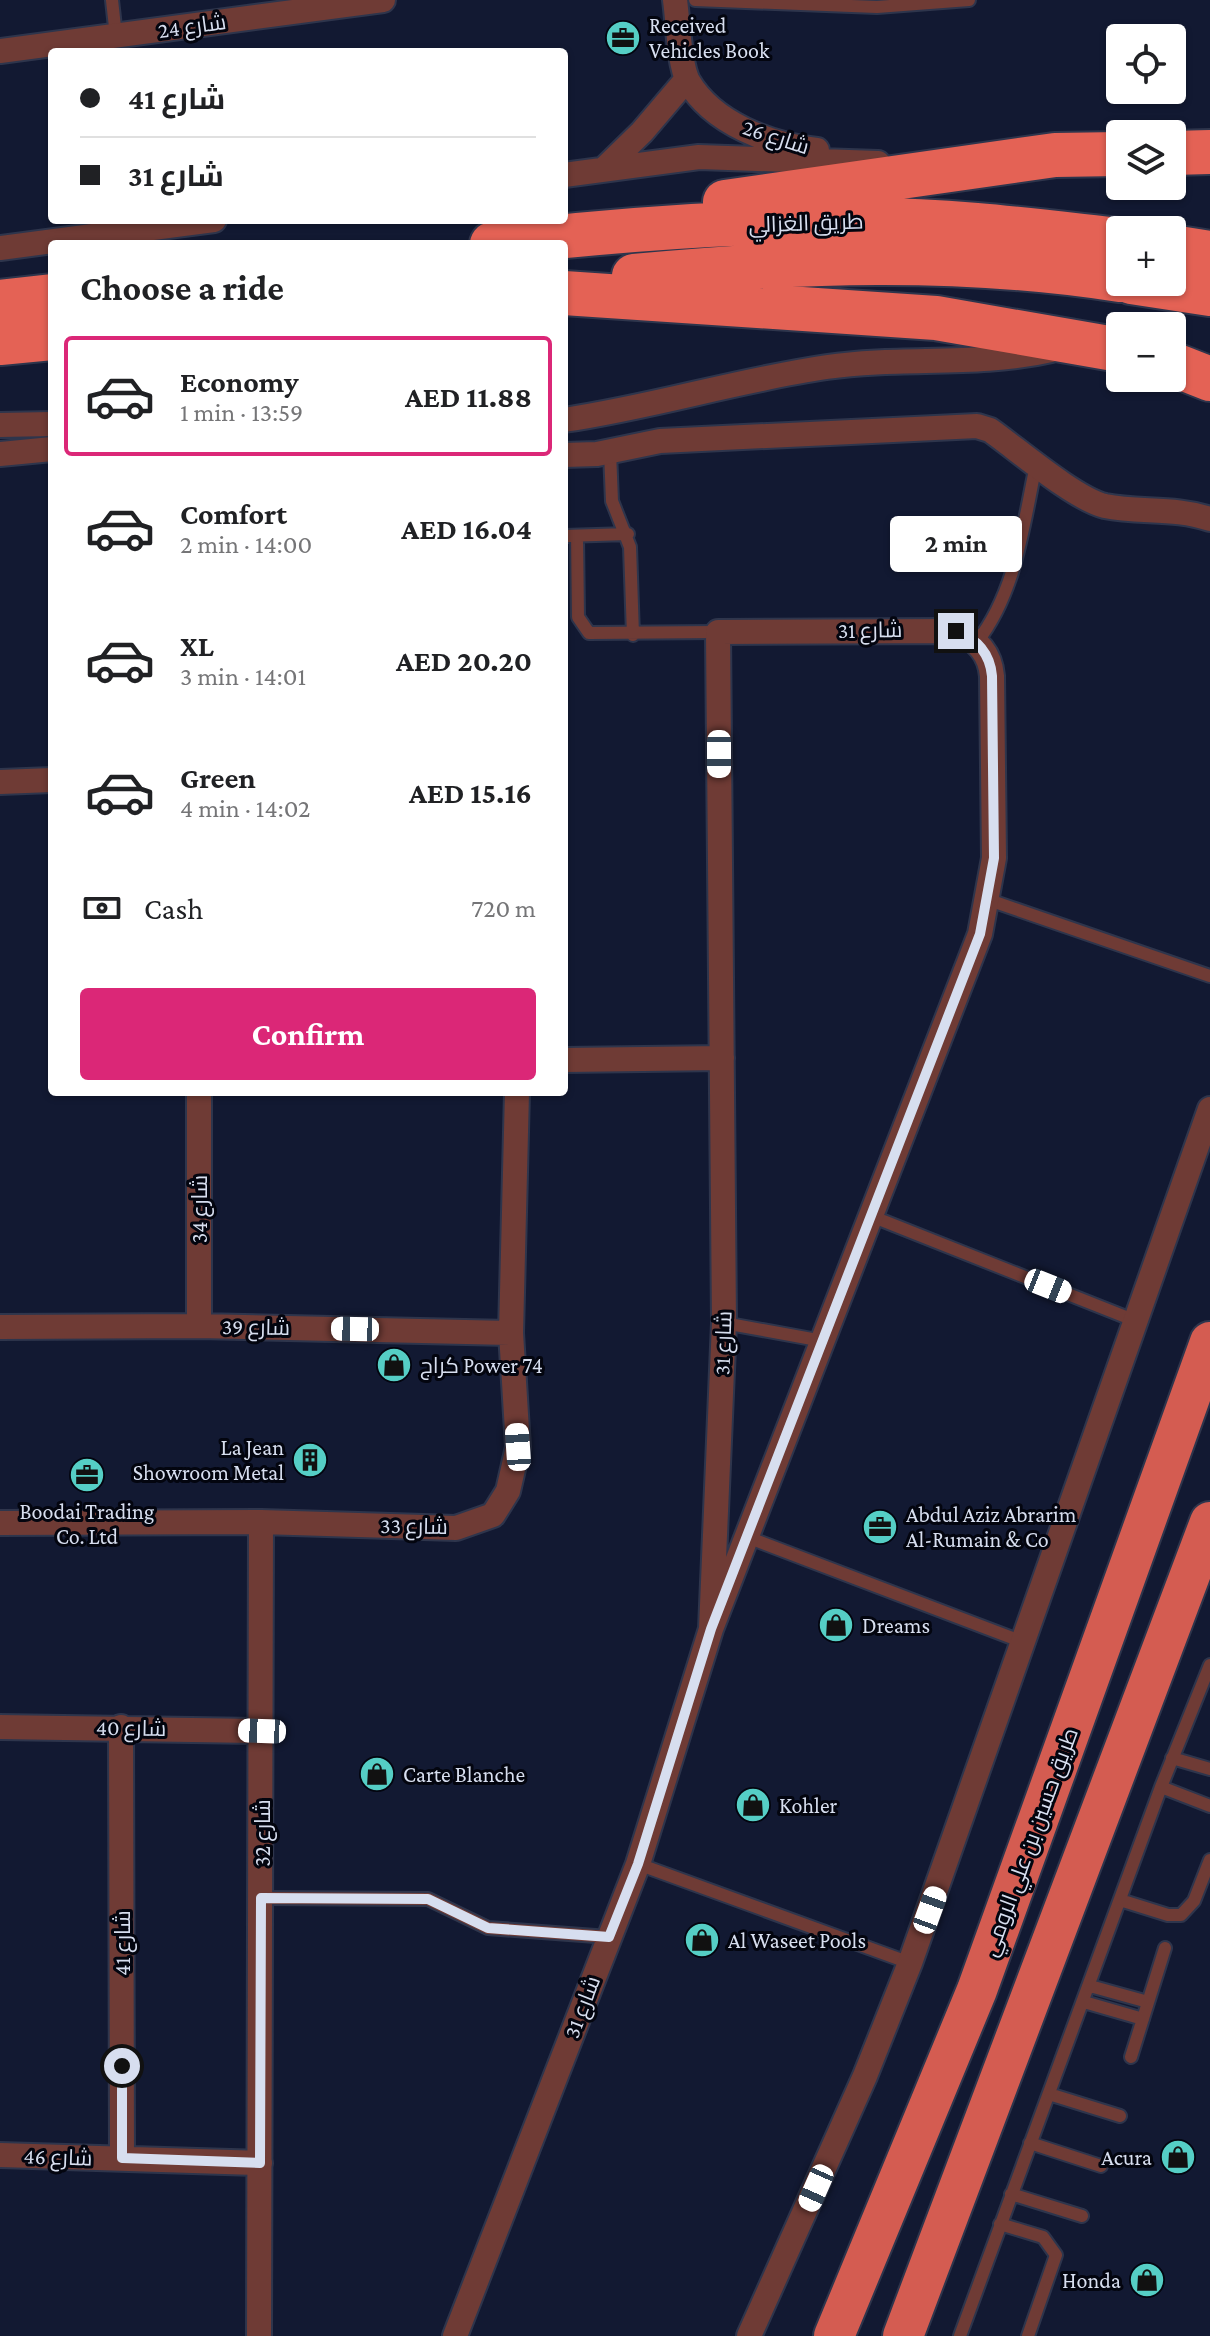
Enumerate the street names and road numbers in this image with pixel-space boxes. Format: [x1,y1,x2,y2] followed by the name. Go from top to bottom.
[156,9,228,45] street label: شارع 24
[739,115,812,161] street label: شارع 26
[748,208,864,242] street label: طريق الغزالي
[838,617,902,645] street label: شارع 31
[187,1175,214,1243] street label: شارع 34
[709,1310,739,1376] street label: شارع 31
[222,1314,290,1342] street label: شارع 39
[380,1513,448,1541] street label: شارع 33
[96,1715,166,1743] street label: شارع 40
[977,1724,1087,1961] street label: طريق حسين بن علي الرومي
[250,1799,277,1867] street label: 32 شارع
[110,1910,137,1976] street label: شارع 41
[559,1972,607,2042] street label: شارع 31
[23,2143,93,2173] street label: شارع 46

